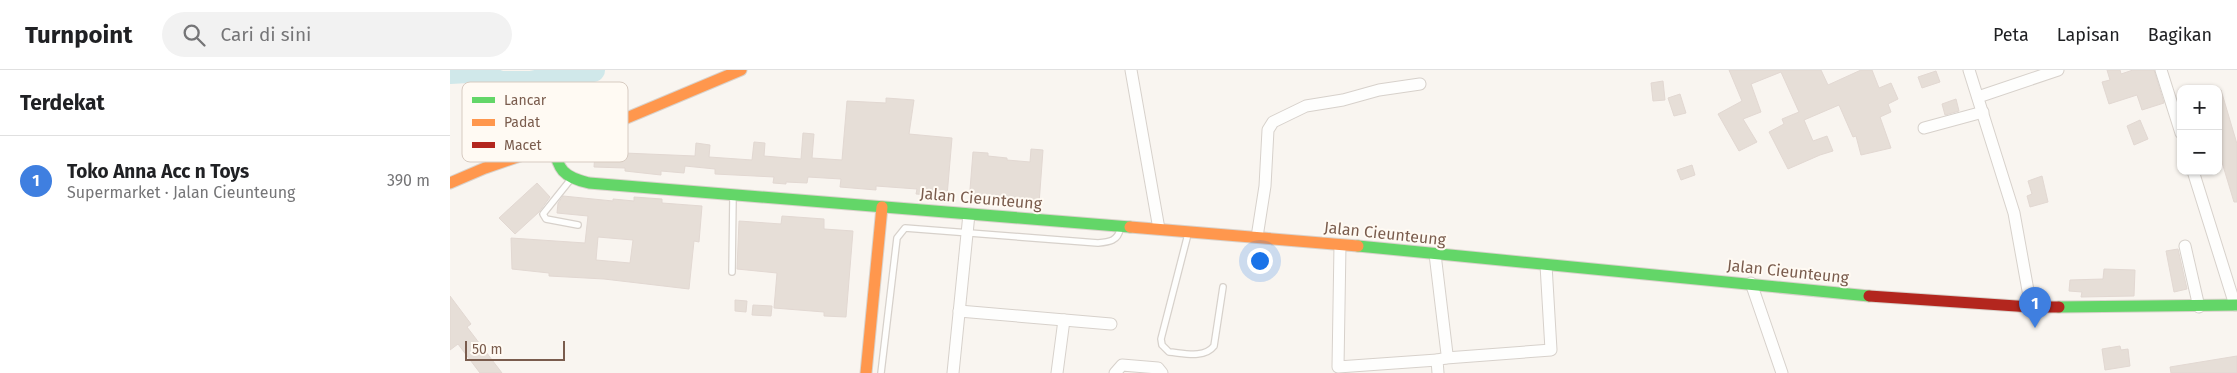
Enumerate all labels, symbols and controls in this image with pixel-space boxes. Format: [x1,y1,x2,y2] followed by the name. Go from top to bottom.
[162,12,512,57] search box
[25,21,132,49] text: Turnpoint
[180,21,208,49] icon: search
[220,23,311,46] text: Cari di sini
[1993,24,2029,46] text: Peta
[2057,24,2120,46] text: Lapisan
[2148,24,2212,46] text: Bagikan
[462,82,628,162] legend
[2177,85,2222,175] map controls
[2177,85,2222,130] button: +
[20,90,105,116] text: Terdekat
[504,92,547,109] text: Lancar
[504,114,541,131] text: Padat
[2177,130,2222,175] button: −
[504,137,543,154] text: Macet
[67,160,249,183] text: Toko Anna Acc n Toys
[32,171,40,190] text: 1
[387,171,430,190] text: 390 m
[67,183,295,202] text: Supermarket · Jalan Cieunteung
[919,184,1043,213] street label: Jalan Cieunteung
[1323,218,1448,249] street label: Jalan Cieunteung
[1247,248,1273,274] your location
[1726,256,1851,287] street label: Jalan Cieunteung
[2019,287,2051,328] pin: 1
[465,338,565,361] scale bar
[472,341,503,358] text: 50 m

